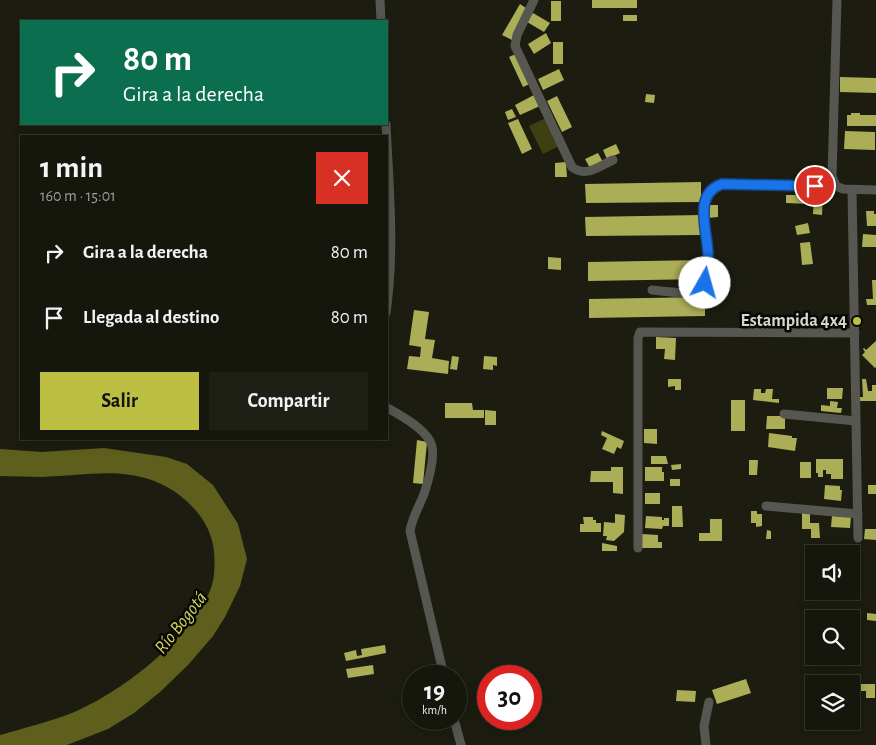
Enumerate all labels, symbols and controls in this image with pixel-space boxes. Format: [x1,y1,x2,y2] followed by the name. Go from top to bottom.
[40,40,105,105] icon: right
[123,42,192,77] text: 80 m
[123,83,264,105] text: Gira a la derecha
[316,152,368,204] button: close
[40,153,103,183] text: 1 min
[794,165,836,207] pin
[801,172,829,200] icon: arrive
[40,188,116,204] text: 160 m · 15:01
[40,239,68,267] icon: right
[83,243,208,262] text: Gira a la derecha
[331,243,368,262] text: 80 m
[678,256,730,308] position arrow
[40,304,68,332] icon: arrive
[83,308,220,327] text: Llegada al destino
[331,308,368,327] text: 80 m
[740,312,847,330] place label: Estampida 4x4
[851,315,863,327] marker: Estampida 4x4
[40,372,199,430] button: Salir
[209,372,368,430] button: Compartir
[805,545,860,730] map controls
[805,545,860,600] button: sound
[151,588,211,658] water label: Río Bogotá
[805,610,860,665] button: search
[477,665,542,730] speed limit sign: 30
[805,675,860,730] button: layers
[424,679,445,704] text: 19
[422,704,447,716] text: km/h

